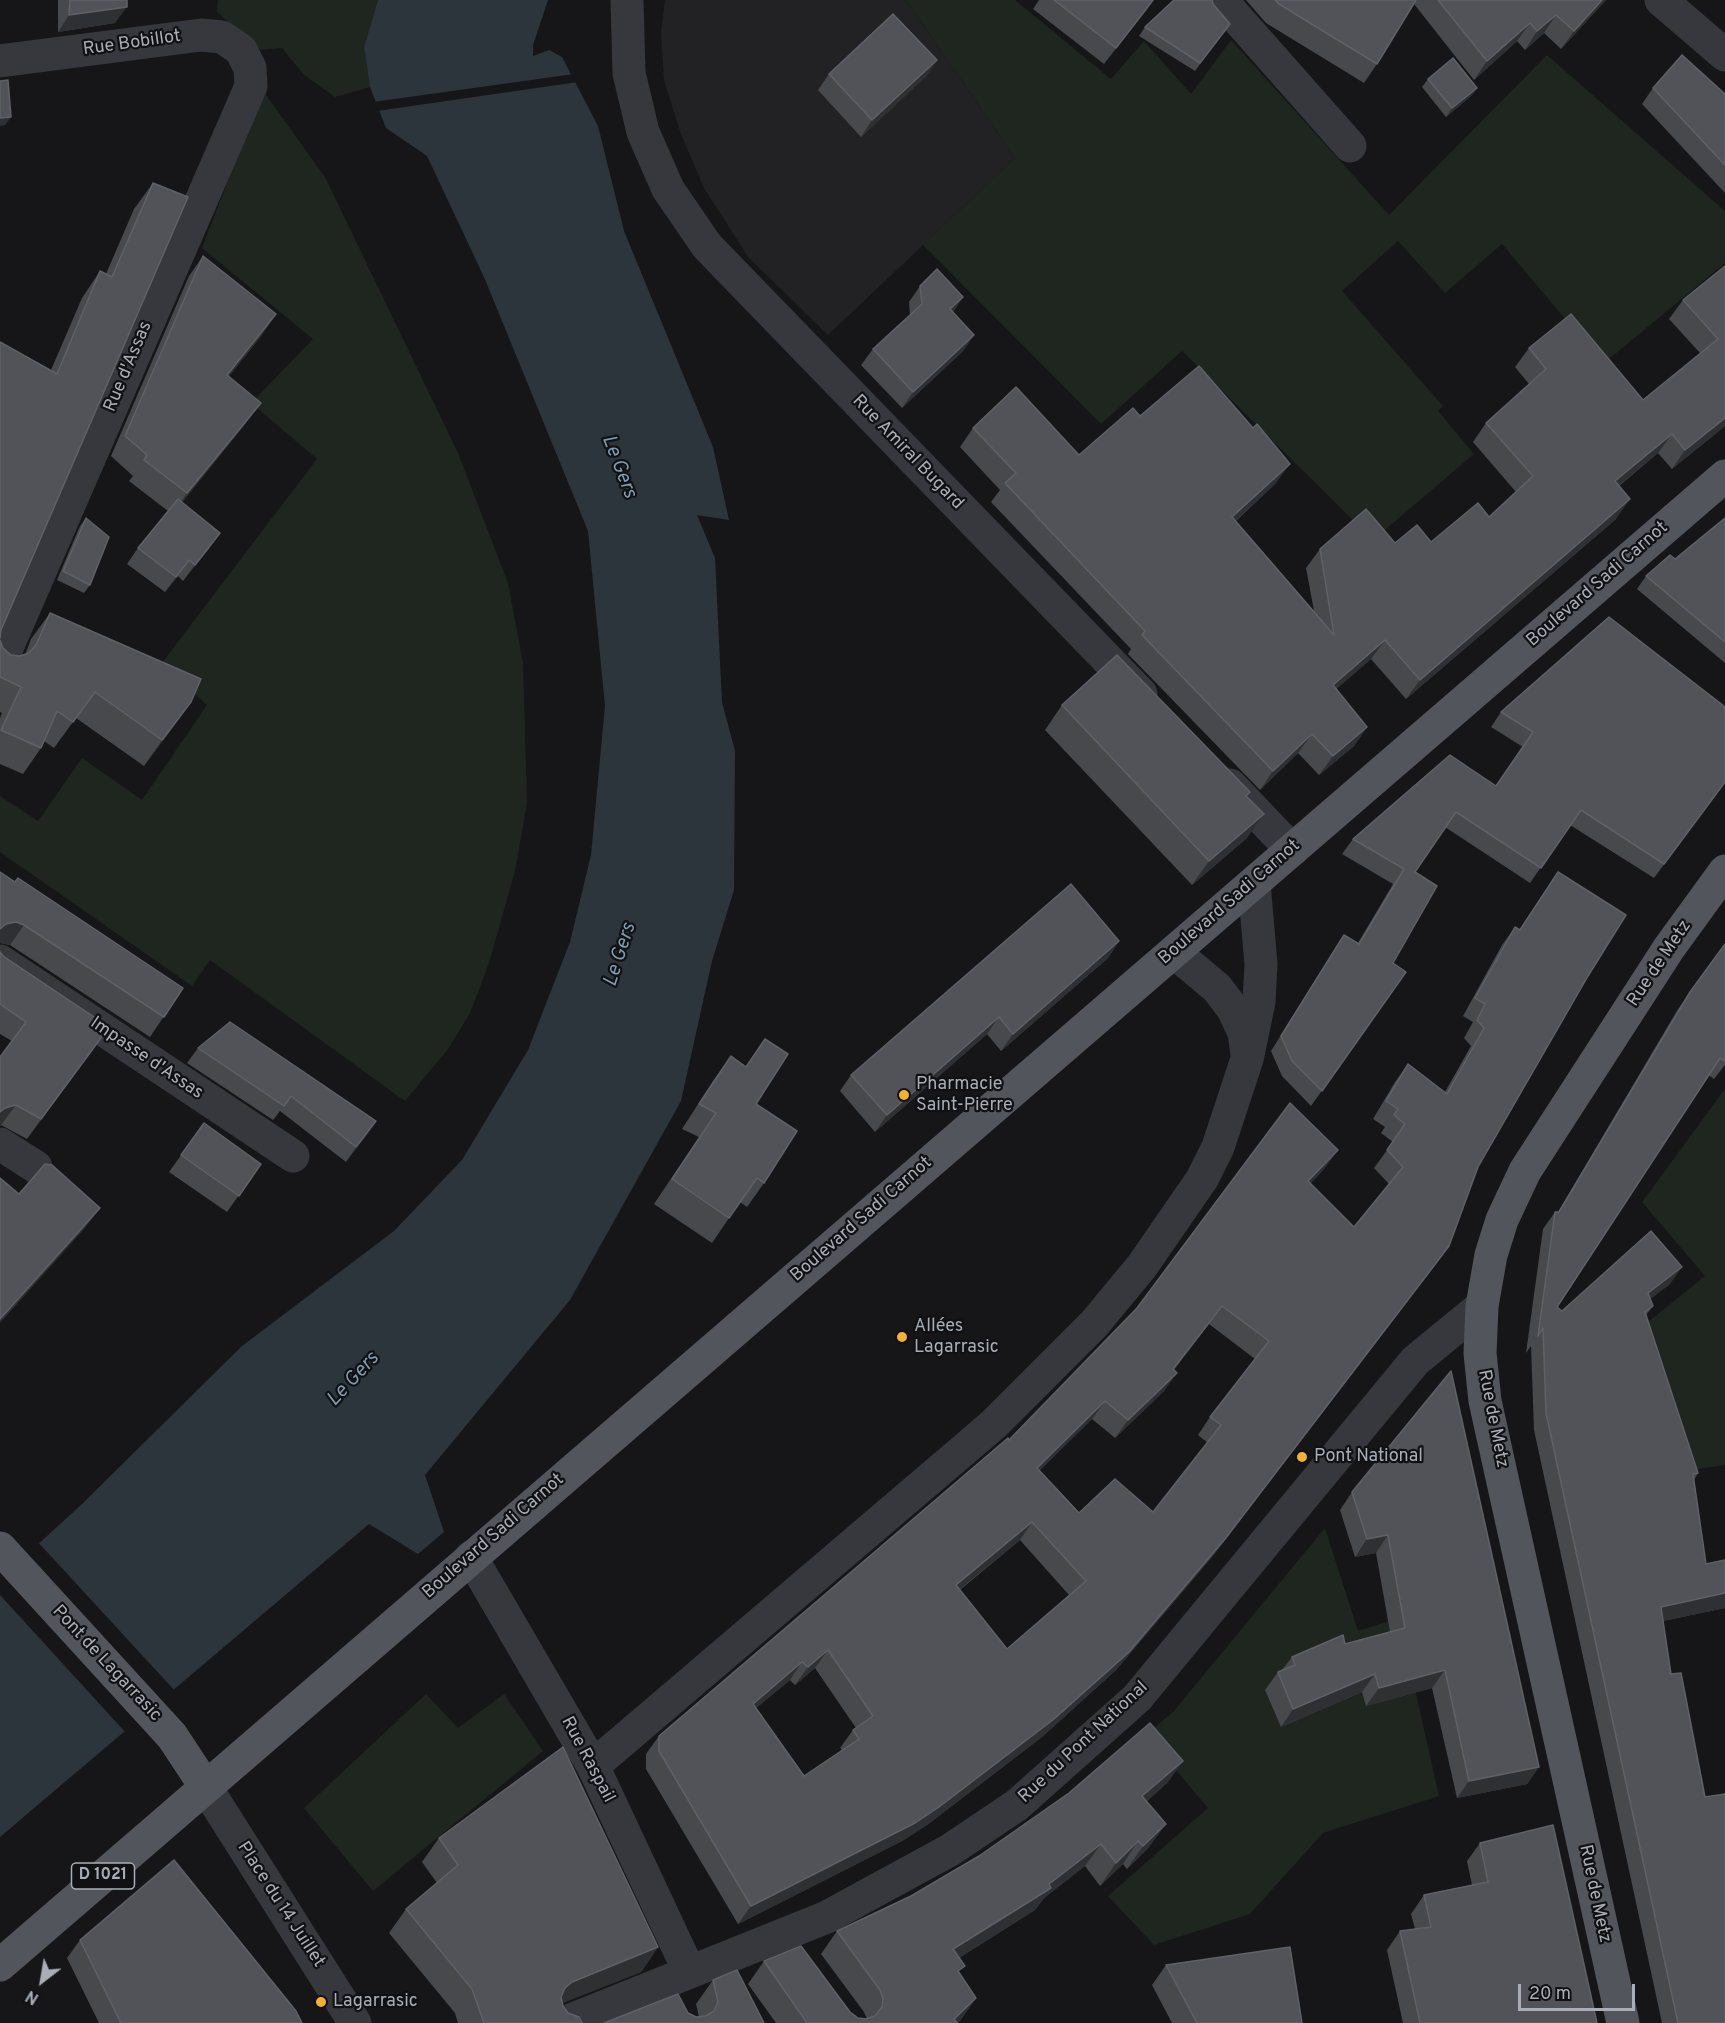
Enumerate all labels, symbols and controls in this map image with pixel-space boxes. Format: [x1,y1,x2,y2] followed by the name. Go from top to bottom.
[82,26,182,62] street label: Rue Bobillot
[100,318,158,416] street label: Rue d'Assas
[847,391,967,515] street label: Rue Amiral Bugard
[595,432,641,502] water label: Le Gers
[1523,518,1673,652] street label: Boulevard Sadi Carnot
[1155,836,1305,970] street label: Boulevard Sadi Carnot
[1623,917,1697,1011] street label: Rue de Metz
[599,920,643,990] water label: Le Gers
[85,1013,207,1105] street label: Impasse d'Assas
[916,1074,1013,1116] place label: Pharmacie Saint-Pierre
[897,1088,911,1102] marker: Pharmacie Saint-Pierre
[787,1153,937,1287] street label: Boulevard Sadi Carnot
[914,1316,999,1358] place label: Allées Lagarrasic
[895,1330,909,1344] marker: Allées Lagarrasic
[323,1348,385,1412] water label: Le Gers
[1472,1368,1512,1470] street label: Rue de Metz
[1314,1446,1423,1468] place label: Pont National
[1295,1450,1309,1464] marker: Pont National
[419,1470,569,1604] street label: Boulevard Sadi Carnot
[47,1601,165,1727] street label: Pont de Lagarrasic
[1015,1677,1153,1809] street label: Rue du Pont National
[555,1713,619,1807] street label: Rue Raspail
[231,1838,329,1972] street label: Place du 14 Juillet
[1573,1843,1615,1945] street label: Rue de Metz
[72,1863,134,1889] road number: D 1021
[12,1951,72,2011] north arrow
[1521,1972,1638,2010] scale bar
[1529,1983,1571,2006] text: 20 m
[23,1985,43,2008] text: N
[333,1991,418,2013] place label: Lagarrasic
[314,1995,328,2009] marker: Lagarrasic

